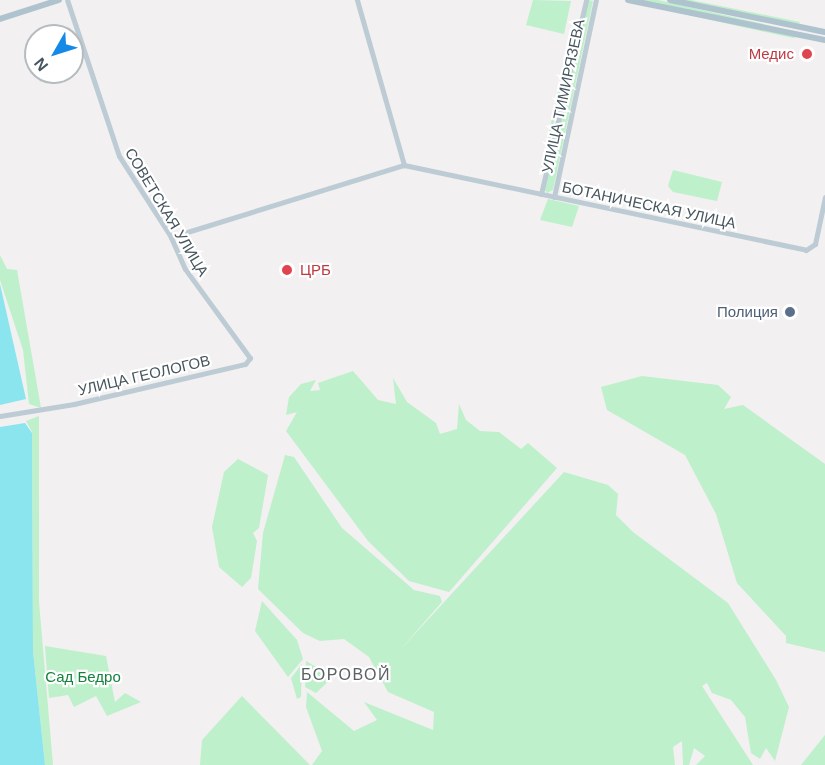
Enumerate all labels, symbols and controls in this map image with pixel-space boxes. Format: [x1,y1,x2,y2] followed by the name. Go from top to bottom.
[538,17,588,175] street label: УЛИЦА ТИМИРЯЗЕВА
[24,24,84,84] north arrow
[749,45,794,63] place label: Медис
[798,45,816,63] marker: Медис
[31,55,51,74] text: N
[122,145,212,279] street label: СОВЕТСКАЯ УЛИЦА
[561,178,737,232] street label: БОТАНИЧЕСКАЯ УЛИЦА
[278,261,296,279] marker: ЦРБ
[300,261,331,279] place label: ЦРБ
[717,303,778,321] place label: Полиция
[783,305,797,319] marker: Полиция
[76,351,212,399] street label: УЛИЦА ГЕОЛОГОВ
[301,665,391,685] district label: БОРОВОЙ
[45,668,121,686] park label: Сад Бедро

